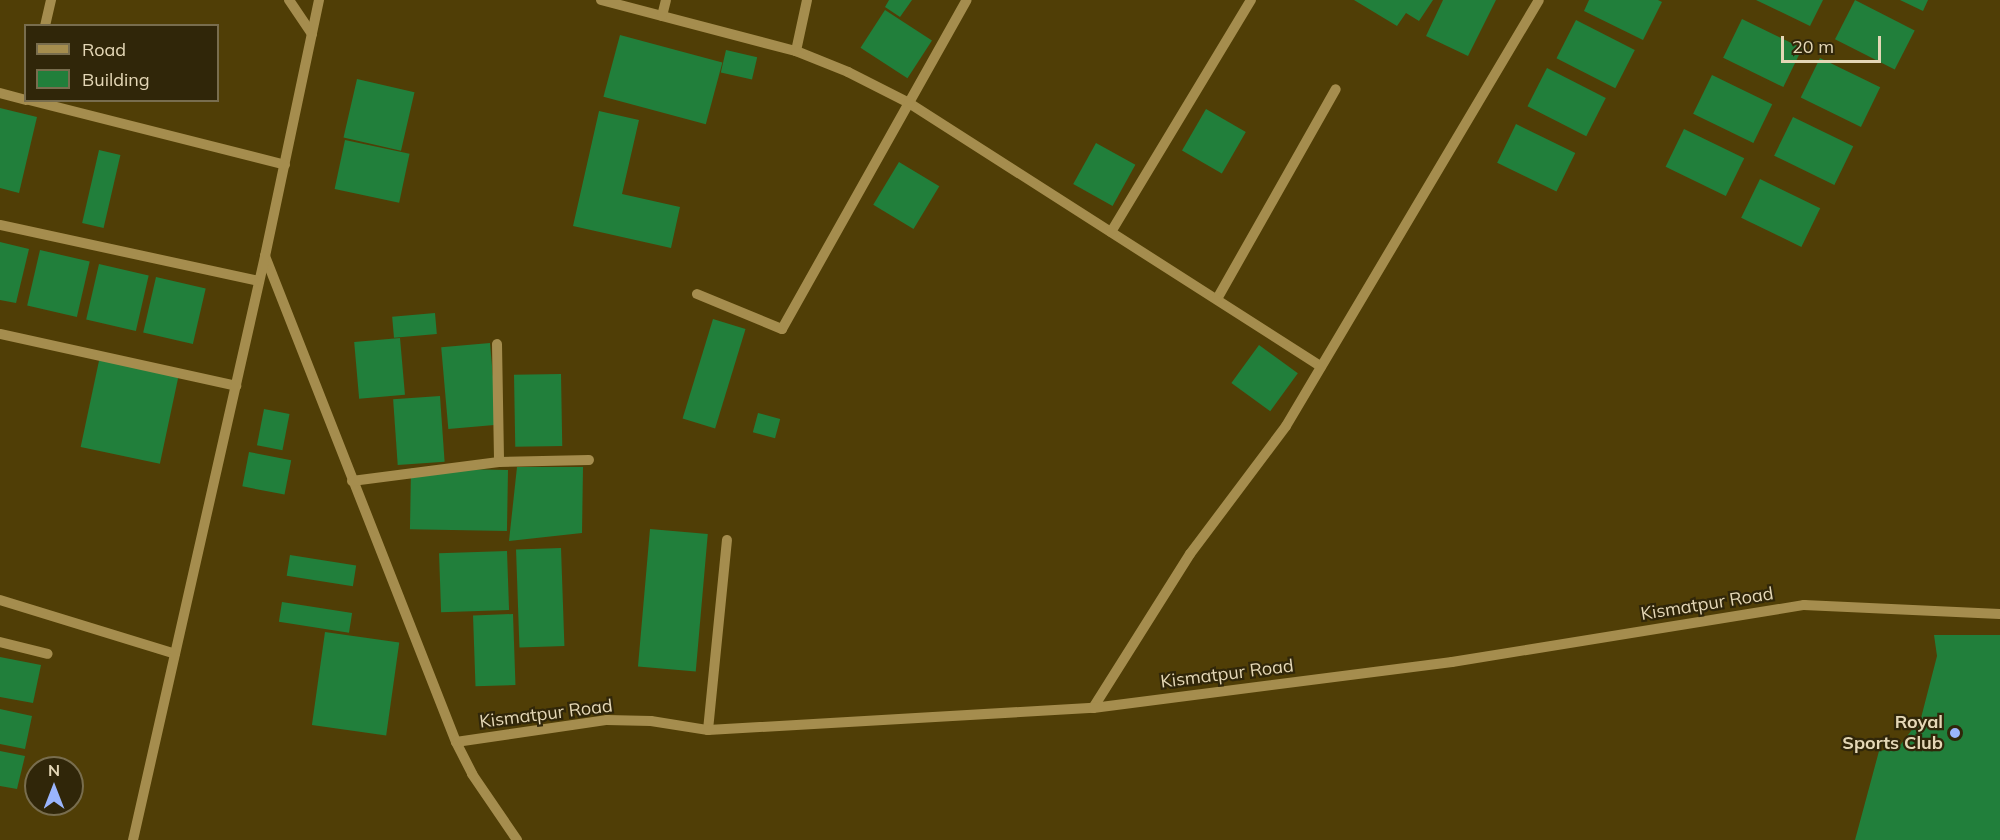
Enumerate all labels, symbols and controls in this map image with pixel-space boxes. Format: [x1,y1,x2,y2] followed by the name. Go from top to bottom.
[24,24,219,102] legend
[1784,24,1884,62] scale bar
[1792,35,1834,58] text: 20 m
[82,38,126,61] text: Road
[82,68,150,91] text: Building
[1639,583,1775,625] street label: Kismatpur Road
[1159,655,1295,693] street label: Kismatpur Road
[478,695,614,733] street label: Kismatpur Road
[1842,712,1943,754] place label: Royal Sports Club
[1948,726,1962,740] marker: Royal Sports Club
[24,756,84,816] north arrow
[48,760,60,780] text: N

